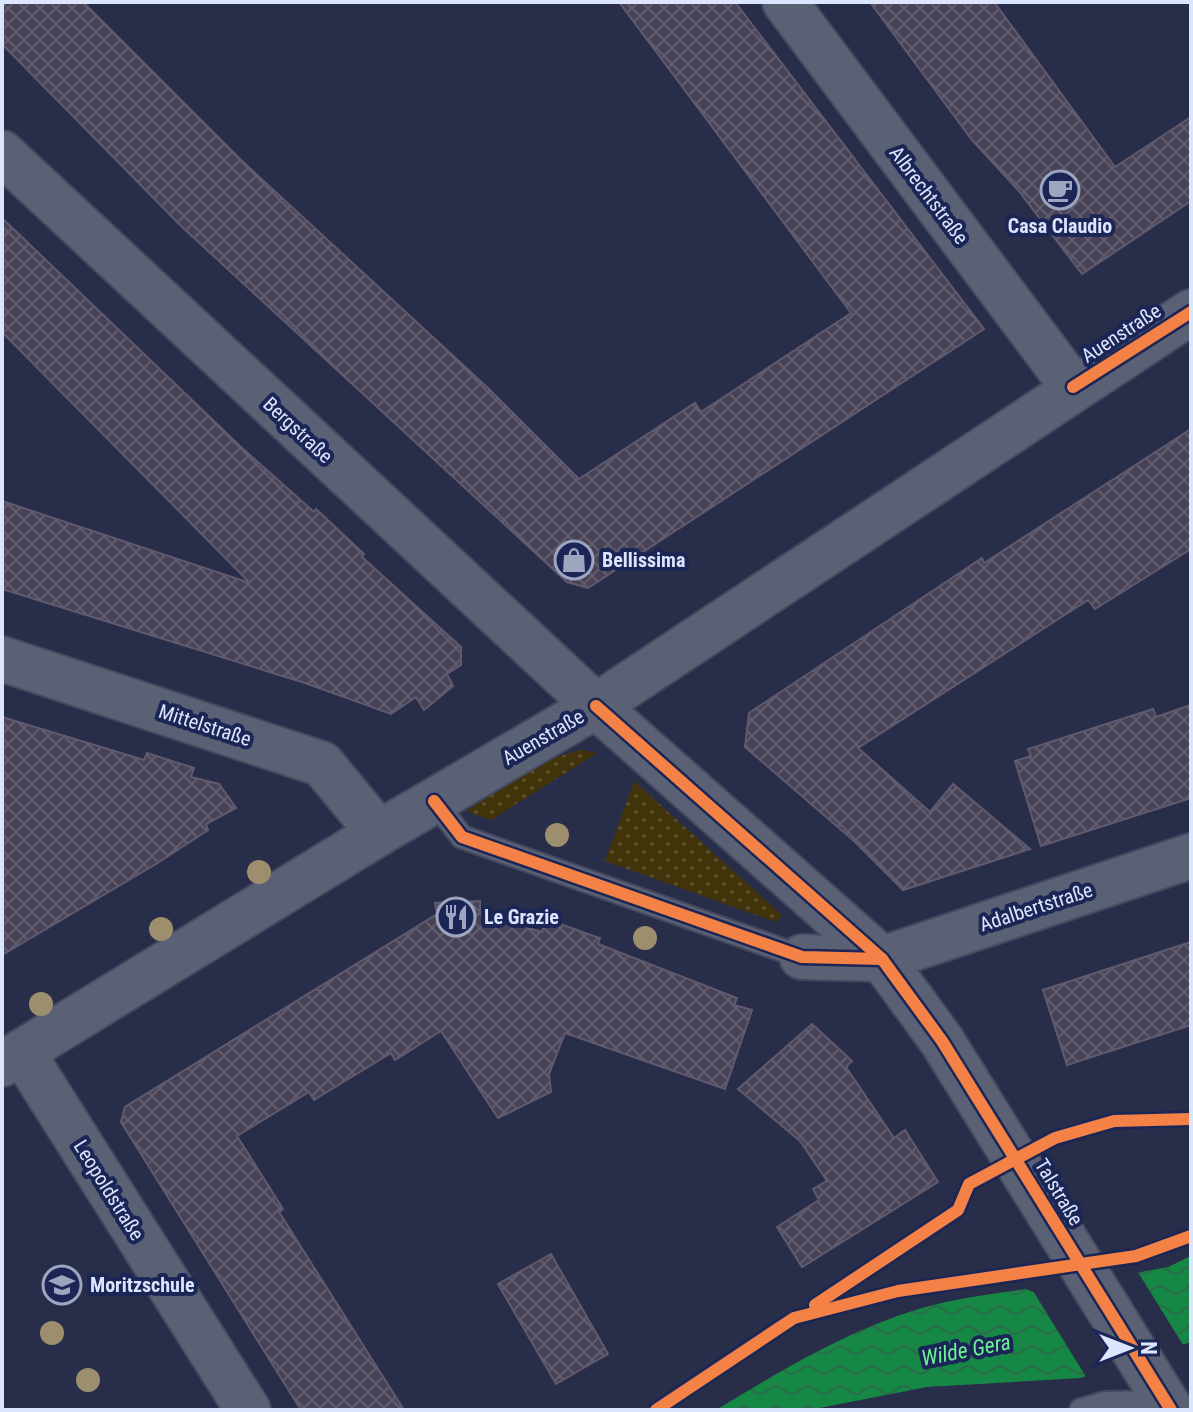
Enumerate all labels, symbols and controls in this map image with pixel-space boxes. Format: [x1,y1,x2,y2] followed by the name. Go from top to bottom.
[884,141,974,249] street label: Albrechtstraße
[1039,169,1081,211] cafe icon: Casa Claudio
[1008,214,1112,238] place label: Casa Claudio
[1077,298,1165,368] street label: Auenstraße
[258,392,338,468] street label: Bergstraße
[553,539,595,581] shop icon: Bellissima
[602,548,685,572] place label: Bellissima
[156,699,254,751] street label: Mittelstraße
[498,704,588,770] street label: Auenstraße
[976,877,1096,937] street label: Adalbertstraße
[435,896,477,938] restaurant icon: Le Grazie
[484,905,559,929] place label: Le Grazie
[69,1136,149,1244] street label: Leopoldstraße
[1030,1154,1088,1230] street label: Talstraße
[41,1264,83,1306] school or university icon: Moritzschule
[90,1273,195,1297] place label: Moritzschule
[1089,1308,1169,1388] north arrow
[919,1329,1013,1371] water label: Wilde Gera
[1136,1341,1161,1355] text: N

